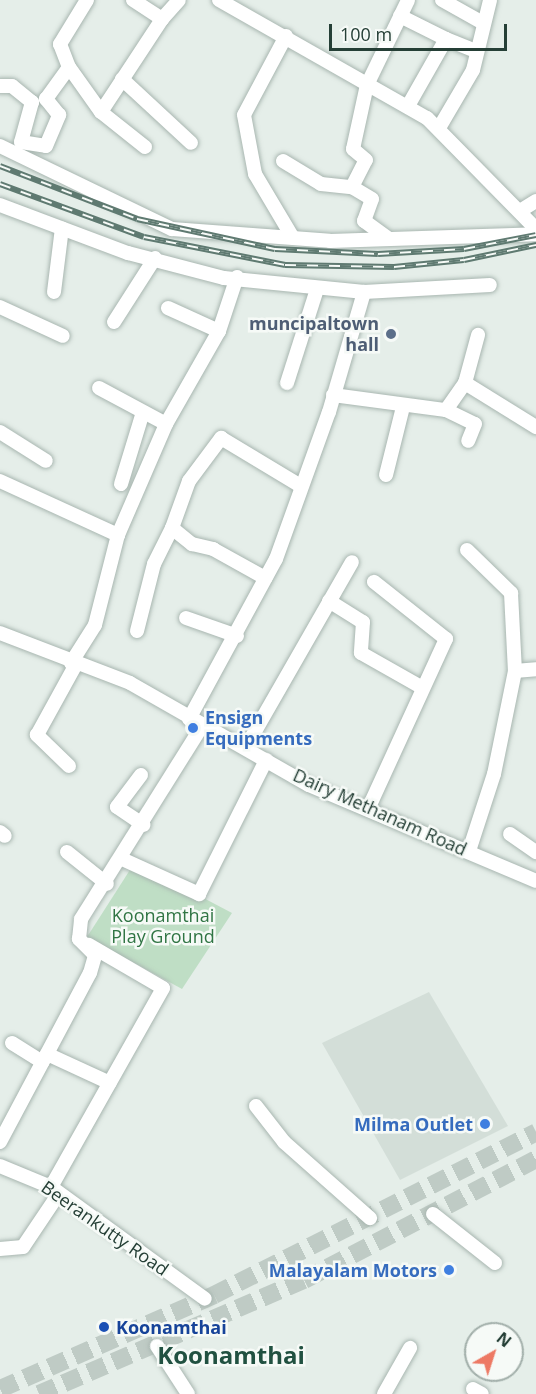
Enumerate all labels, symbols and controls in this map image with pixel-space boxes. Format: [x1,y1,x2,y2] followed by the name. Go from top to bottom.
[332,12,510,50] scale bar
[340,22,392,46] text: 100 m
[249,313,379,356] place label: muncipaltown hall
[384,327,398,341] marker: muncipaltown hall
[205,707,312,750] place label: Ensign Equipments
[186,721,200,735] marker: Ensign Equipments
[290,764,470,860] street label: Dairy Methanam Road
[111,905,215,948] park label: Koonamthai Play Ground
[354,1113,473,1135] place label: Milma Outlet
[478,1117,492,1131] marker: Milma Outlet
[37,1176,173,1280] street label: Beerankutty Road
[269,1259,437,1281] place label: Malayalam Motors
[442,1263,456,1277] marker: Malayalam Motors
[116,1316,227,1338] place label: Koonamthai
[97,1320,111,1334] marker: Koonamthai
[464,1322,524,1382] north arrow
[492,1327,516,1352] text: N
[157,1341,305,1369] district label: Koonamthai

